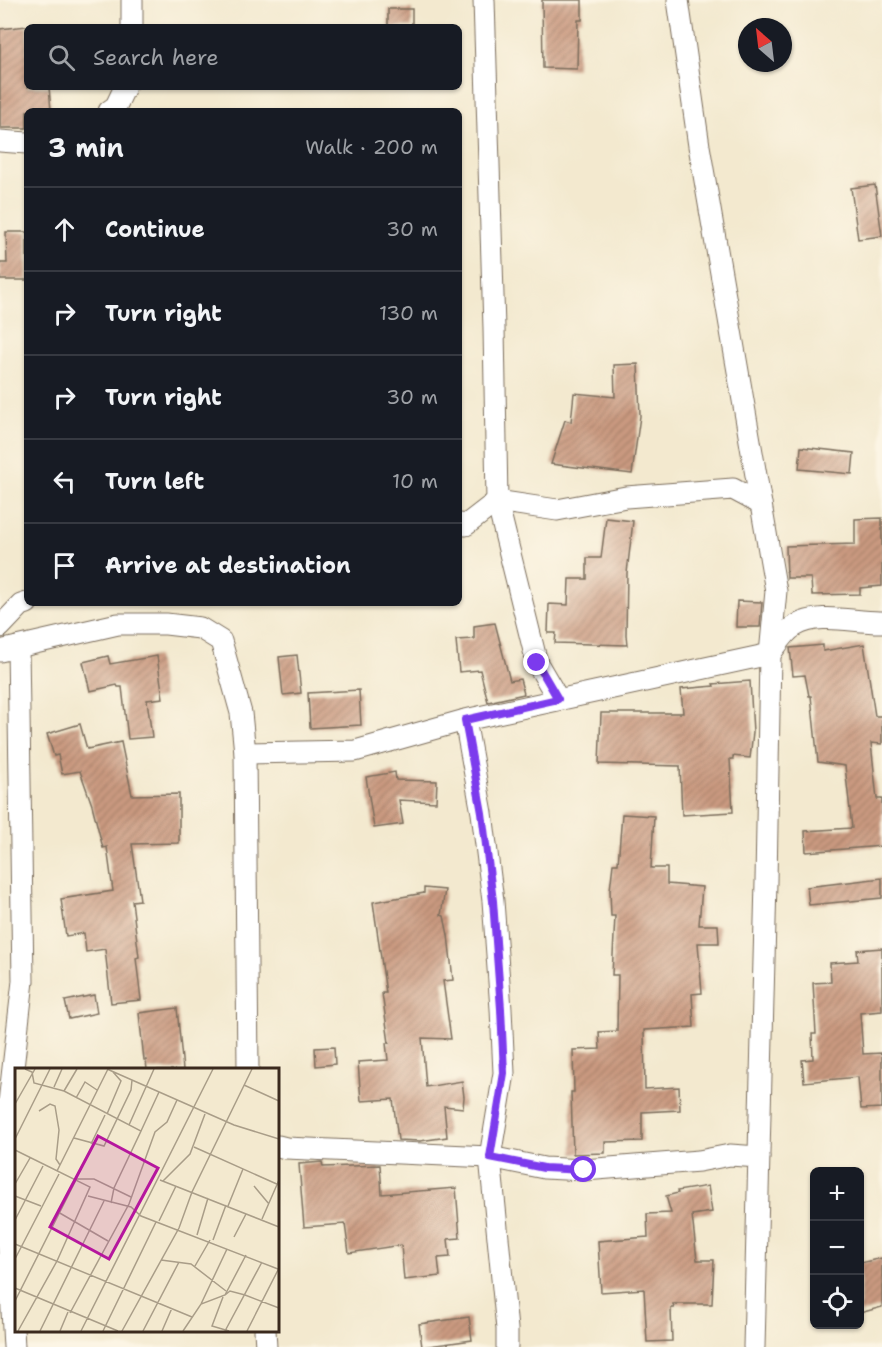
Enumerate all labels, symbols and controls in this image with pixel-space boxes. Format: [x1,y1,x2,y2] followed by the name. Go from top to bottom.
[738,18,792,72] north arrow
[24,24,462,90] search box
[45,41,78,74] icon: search
[93,43,219,72] text: Search here
[48,130,124,165] text: 3 min
[305,134,438,160] text: Walk · 200 m
[48,213,81,246] icon: ahead
[105,215,205,244] text: Continue
[386,216,438,242] text: 30 m
[48,297,81,330] icon: right
[105,299,222,328] text: Turn right
[379,300,438,326] text: 130 m
[48,381,81,414] icon: right
[105,383,222,412] text: Turn right
[386,384,438,410] text: 30 m
[48,465,81,498] icon: left
[105,467,204,496] text: Turn left
[392,468,438,494] text: 10 m
[48,549,81,582] icon: arrive
[105,551,351,580] text: Arrive at destination
[523,649,549,675] route end
[15,1068,279,1332] inset map
[570,1156,596,1182] route start
[810,1167,864,1329] map controls
[810,1167,864,1221] button: +
[810,1221,864,1275] button: −
[810,1275,864,1329] button: locate

